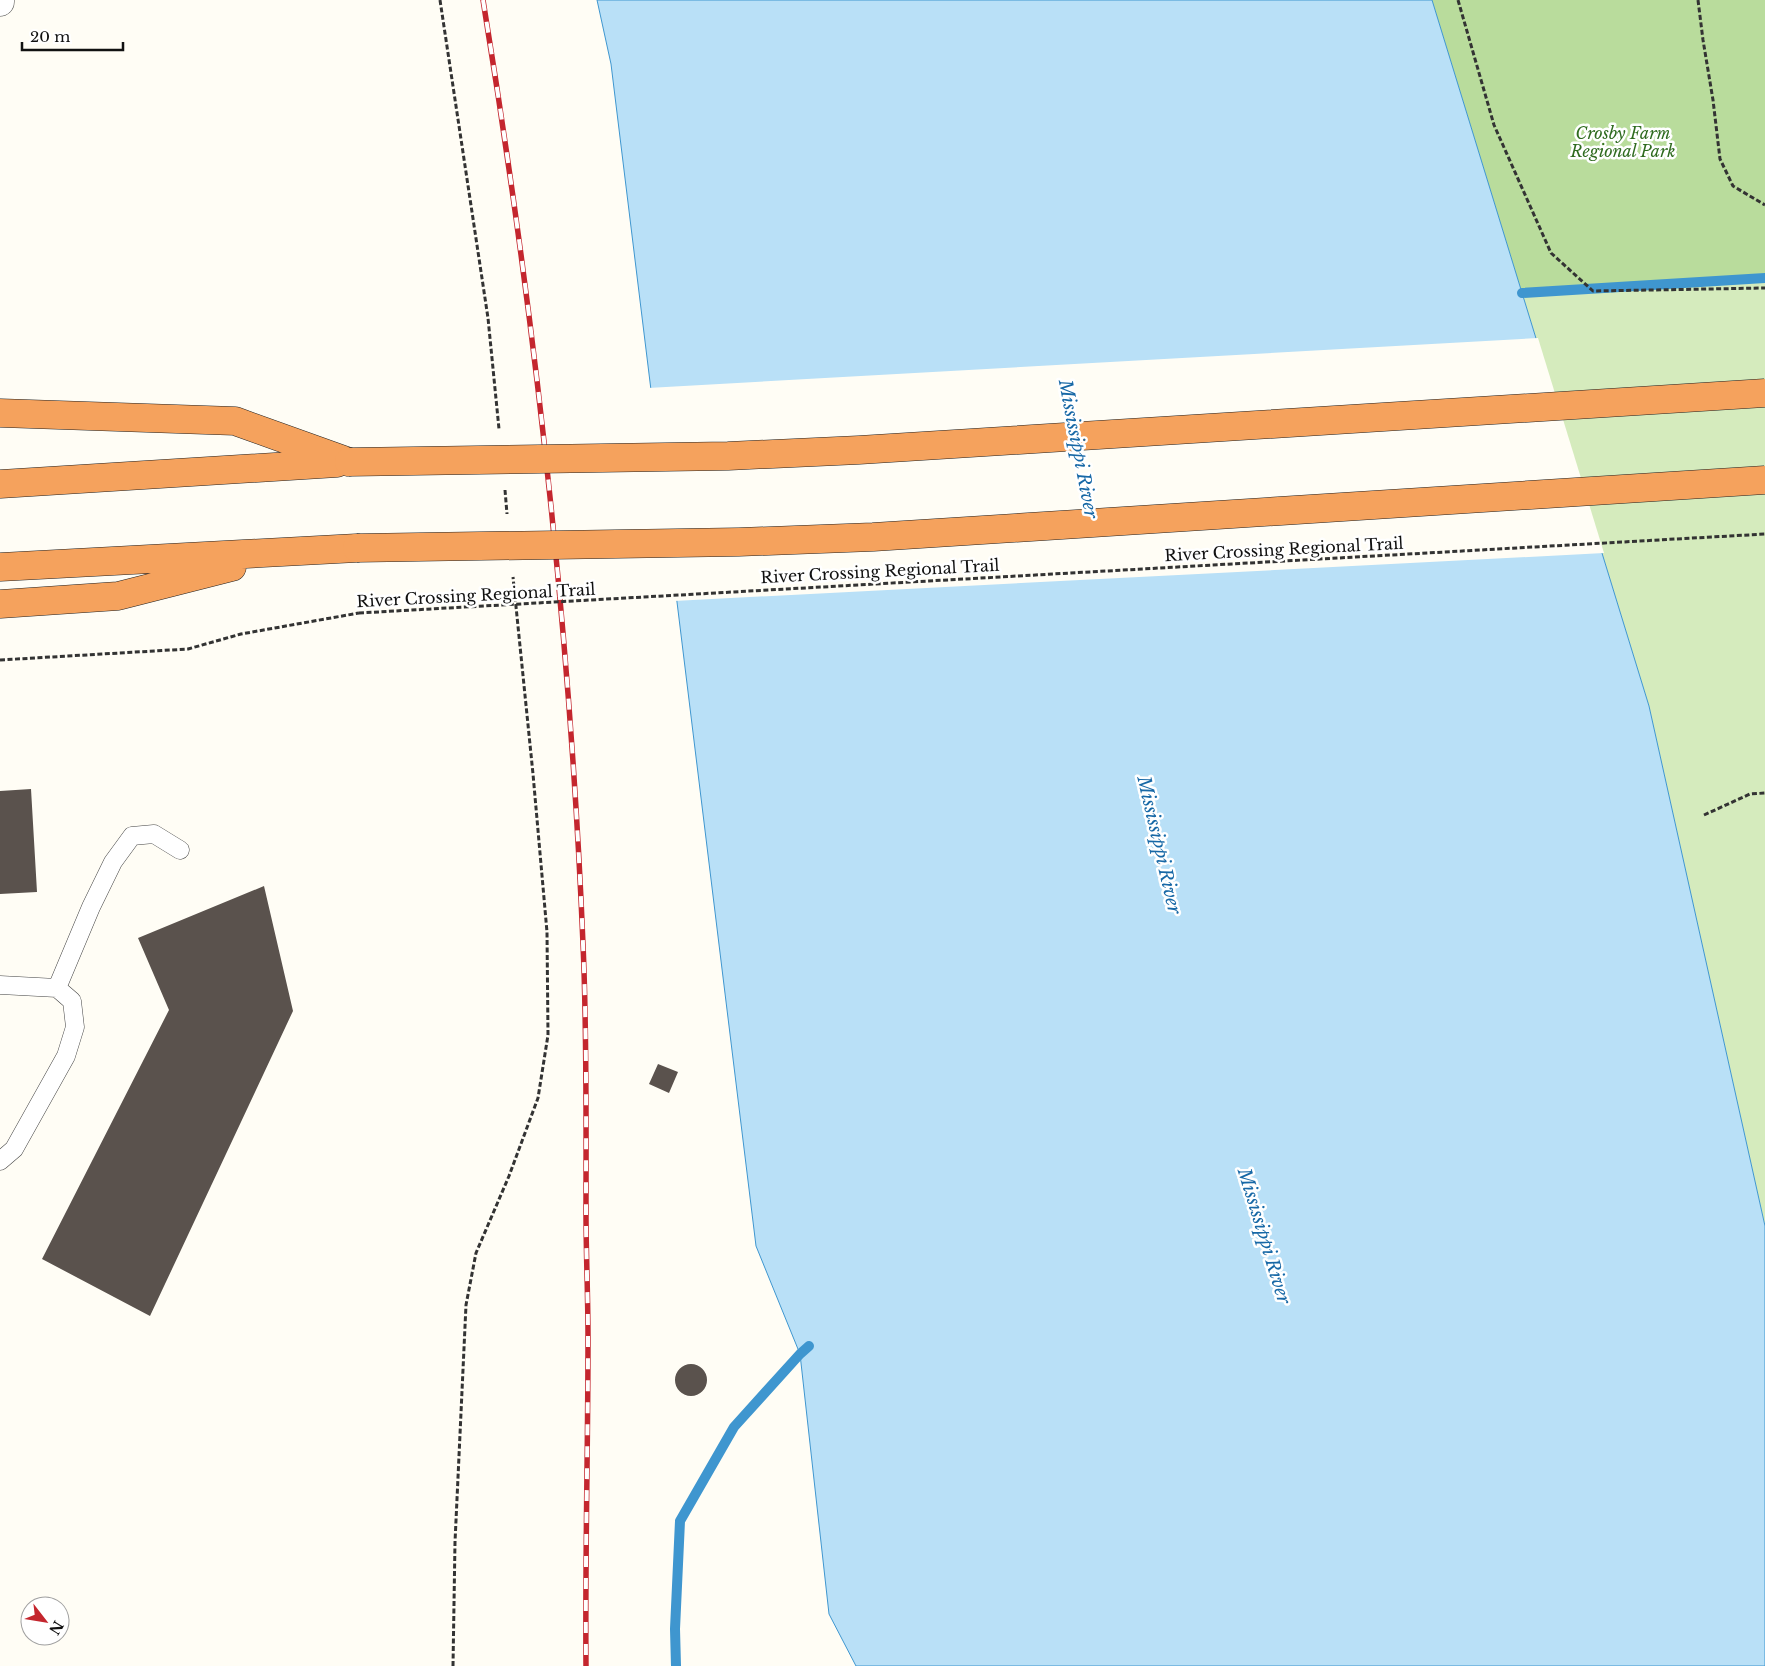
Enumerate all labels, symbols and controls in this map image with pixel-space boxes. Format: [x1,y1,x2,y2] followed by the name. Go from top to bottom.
[22,20,124,52] scale bar
[30,27,70,46] text: 20 m
[1570,123,1675,161] park label: Crosby Farm Regional Park
[1054,377,1102,521] water label: Mississippi River
[1164,533,1404,565] street label: River Crossing Regional Trail
[760,555,1000,587] street label: River Crossing Regional Trail
[356,579,596,611] street label: River Crossing Regional Trail
[1132,773,1186,917] water label: Mississippi River
[1233,1164,1295,1307] water label: Mississippi River
[20,1596,70,1646] north arrow
[45,1617,67,1638] text: N

